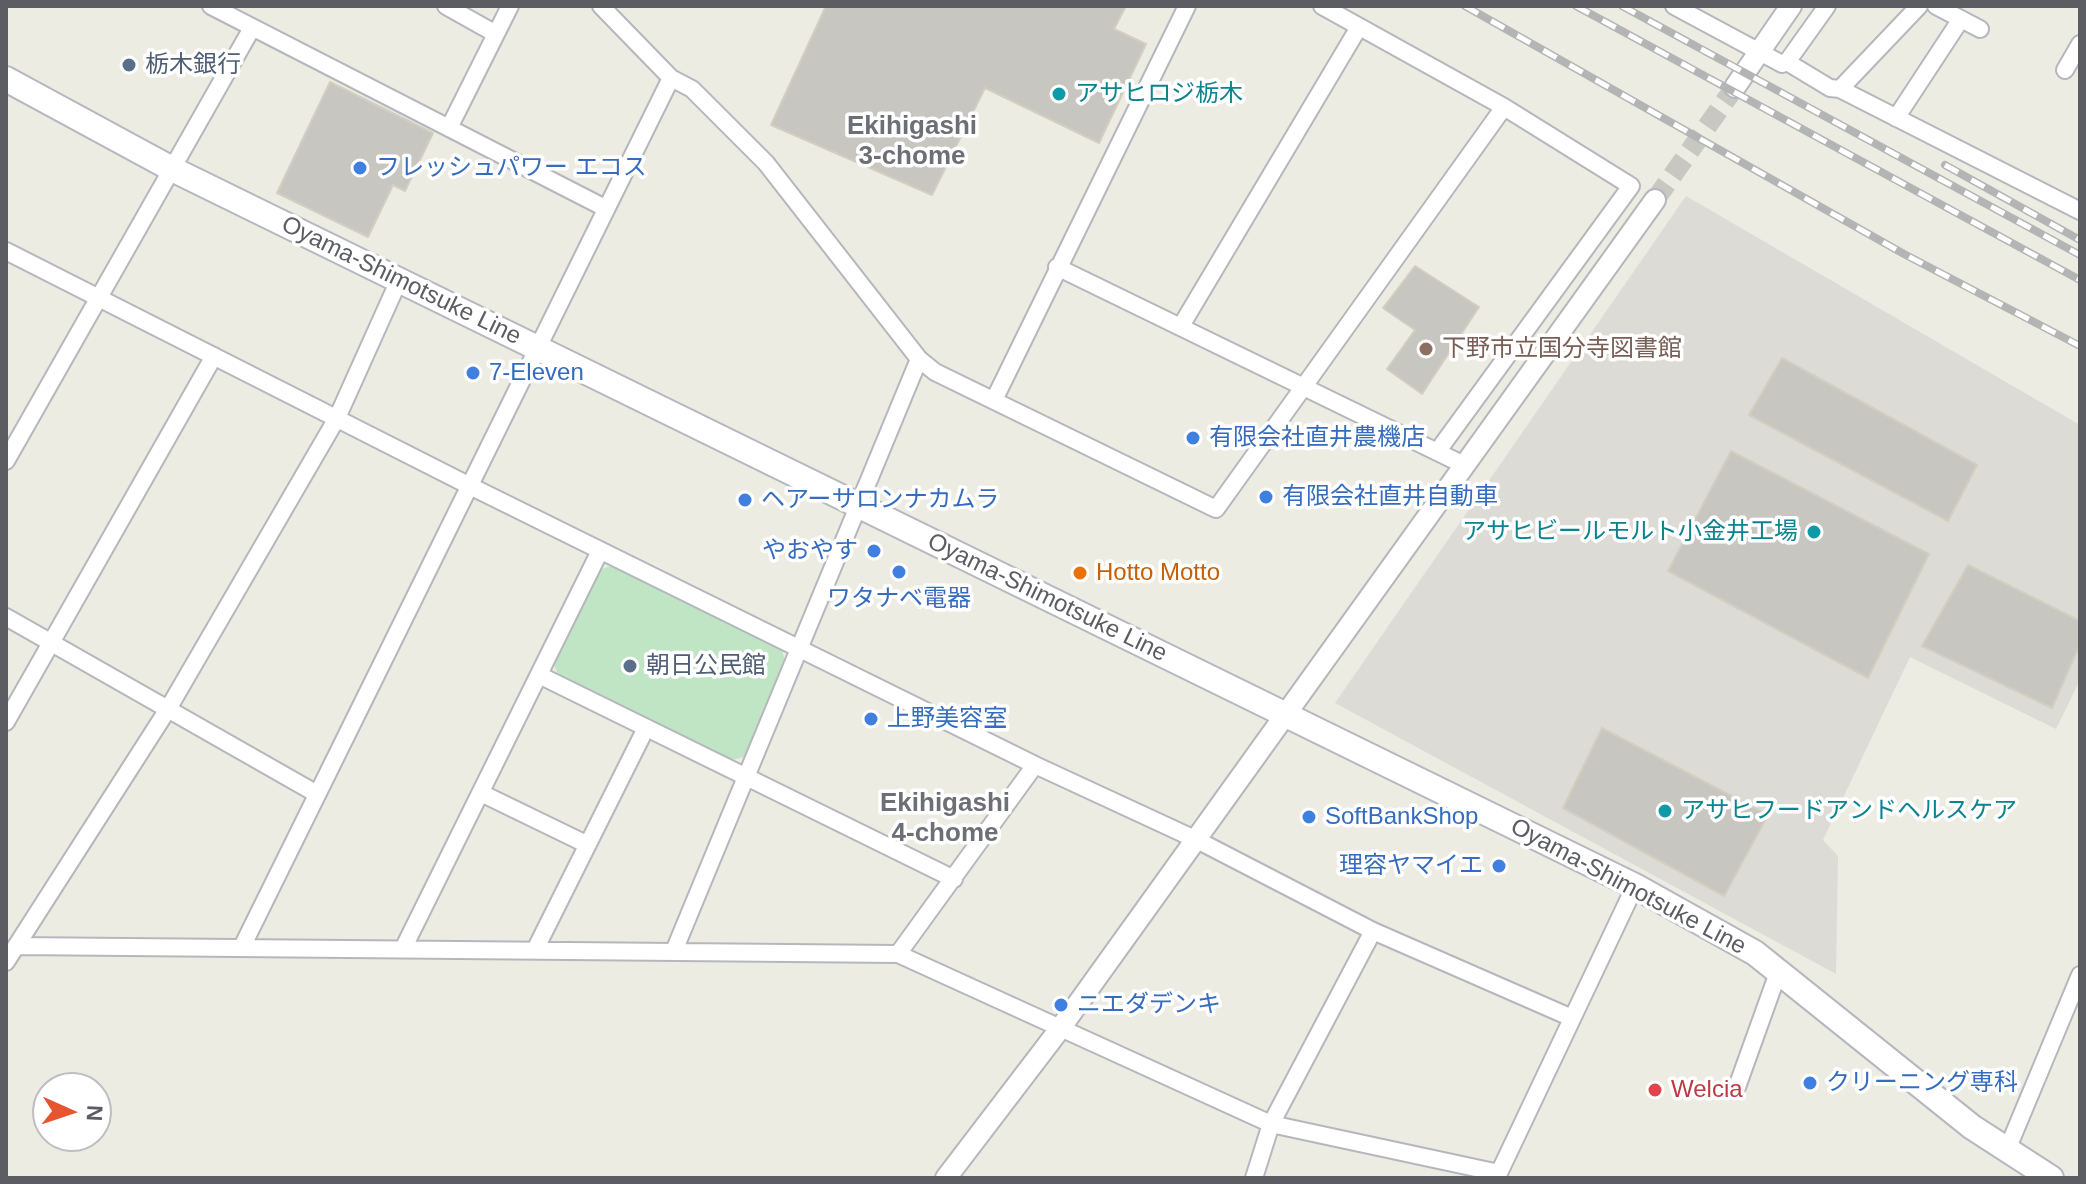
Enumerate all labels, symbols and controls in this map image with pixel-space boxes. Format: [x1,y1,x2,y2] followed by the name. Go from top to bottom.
[145,51,241,79] place label: 栃木銀行
[120,56,138,74] marker: 栃木銀行
[1075,80,1243,108] place label: アサヒロジ栃木
[1050,85,1068,103] marker: アサヒロジ栃木
[847,111,977,172] district label: Ekihigashi 3-chome
[376,154,647,182] place label: フレッシュパワー エコス
[351,159,369,177] marker: フレッシュパワー エコス
[277,210,525,352] street label: Oyama-Shimotsuke Line
[1442,335,1682,363] place label: 下野市立国分寺図書館
[1417,340,1435,358] marker: 下野市立国分寺図書館
[489,359,584,387] place label: 7-Eleven
[464,364,482,382] marker: 7-Eleven
[1209,424,1425,452] place label: 有限会社直井農機店
[1184,429,1202,447] marker: 有限会社直井農機店
[1282,483,1498,511] place label: 有限会社直井自動車
[761,486,1000,514] place label: ヘアーサロンナカムラ
[1257,488,1275,506] marker: 有限会社直井自動車
[736,491,754,509] marker: ヘアーサロンナカムラ
[1462,518,1798,546] place label: アサヒビールモルト小金井工場
[1805,523,1823,541] marker: アサヒビールモルト小金井工場
[923,527,1171,669] street label: Oyama-Shimotsuke Line
[762,537,858,565] place label: やおやす
[865,542,883,560] marker: やおやす
[1096,559,1220,587] place label: Hotto Motto
[890,563,908,581] marker: ワタナベ電器
[1071,564,1089,582] marker: Hotto Motto
[827,585,971,613] place label: ワタナベ電器
[646,652,766,680] place label: 朝日公民館
[621,657,639,675] marker: 朝日公民館
[887,705,1007,733] place label: 上野美容室
[862,710,880,728] marker: 上野美容室
[880,788,1010,850] district label: Ekihigashi 4-chome
[1681,797,2017,825] place label: アサヒフードアンドヘルスケア
[1656,802,1674,820] marker: アサヒフードアンドヘルスケア
[1325,803,1478,831] place label: SoftBankShop
[1300,808,1318,826] marker: SoftBankShop
[1505,813,1751,961] street label: Oyama-Shimotsuke Line
[1339,852,1483,880] place label: 理容ヤマイエ
[1490,857,1508,875] marker: 理容ヤマイエ
[1077,991,1221,1019] place label: ニエダデンキ
[1052,996,1070,1014] marker: ニエダデンキ
[1826,1069,2018,1097] place label: クリーニング専科
[32,1072,112,1152] north arrow
[1801,1074,1819,1092] marker: クリーニング専科
[1671,1076,1743,1104] place label: Welcia
[1646,1081,1664,1099] marker: Welcia
[82,1105,107,1122] text: N

